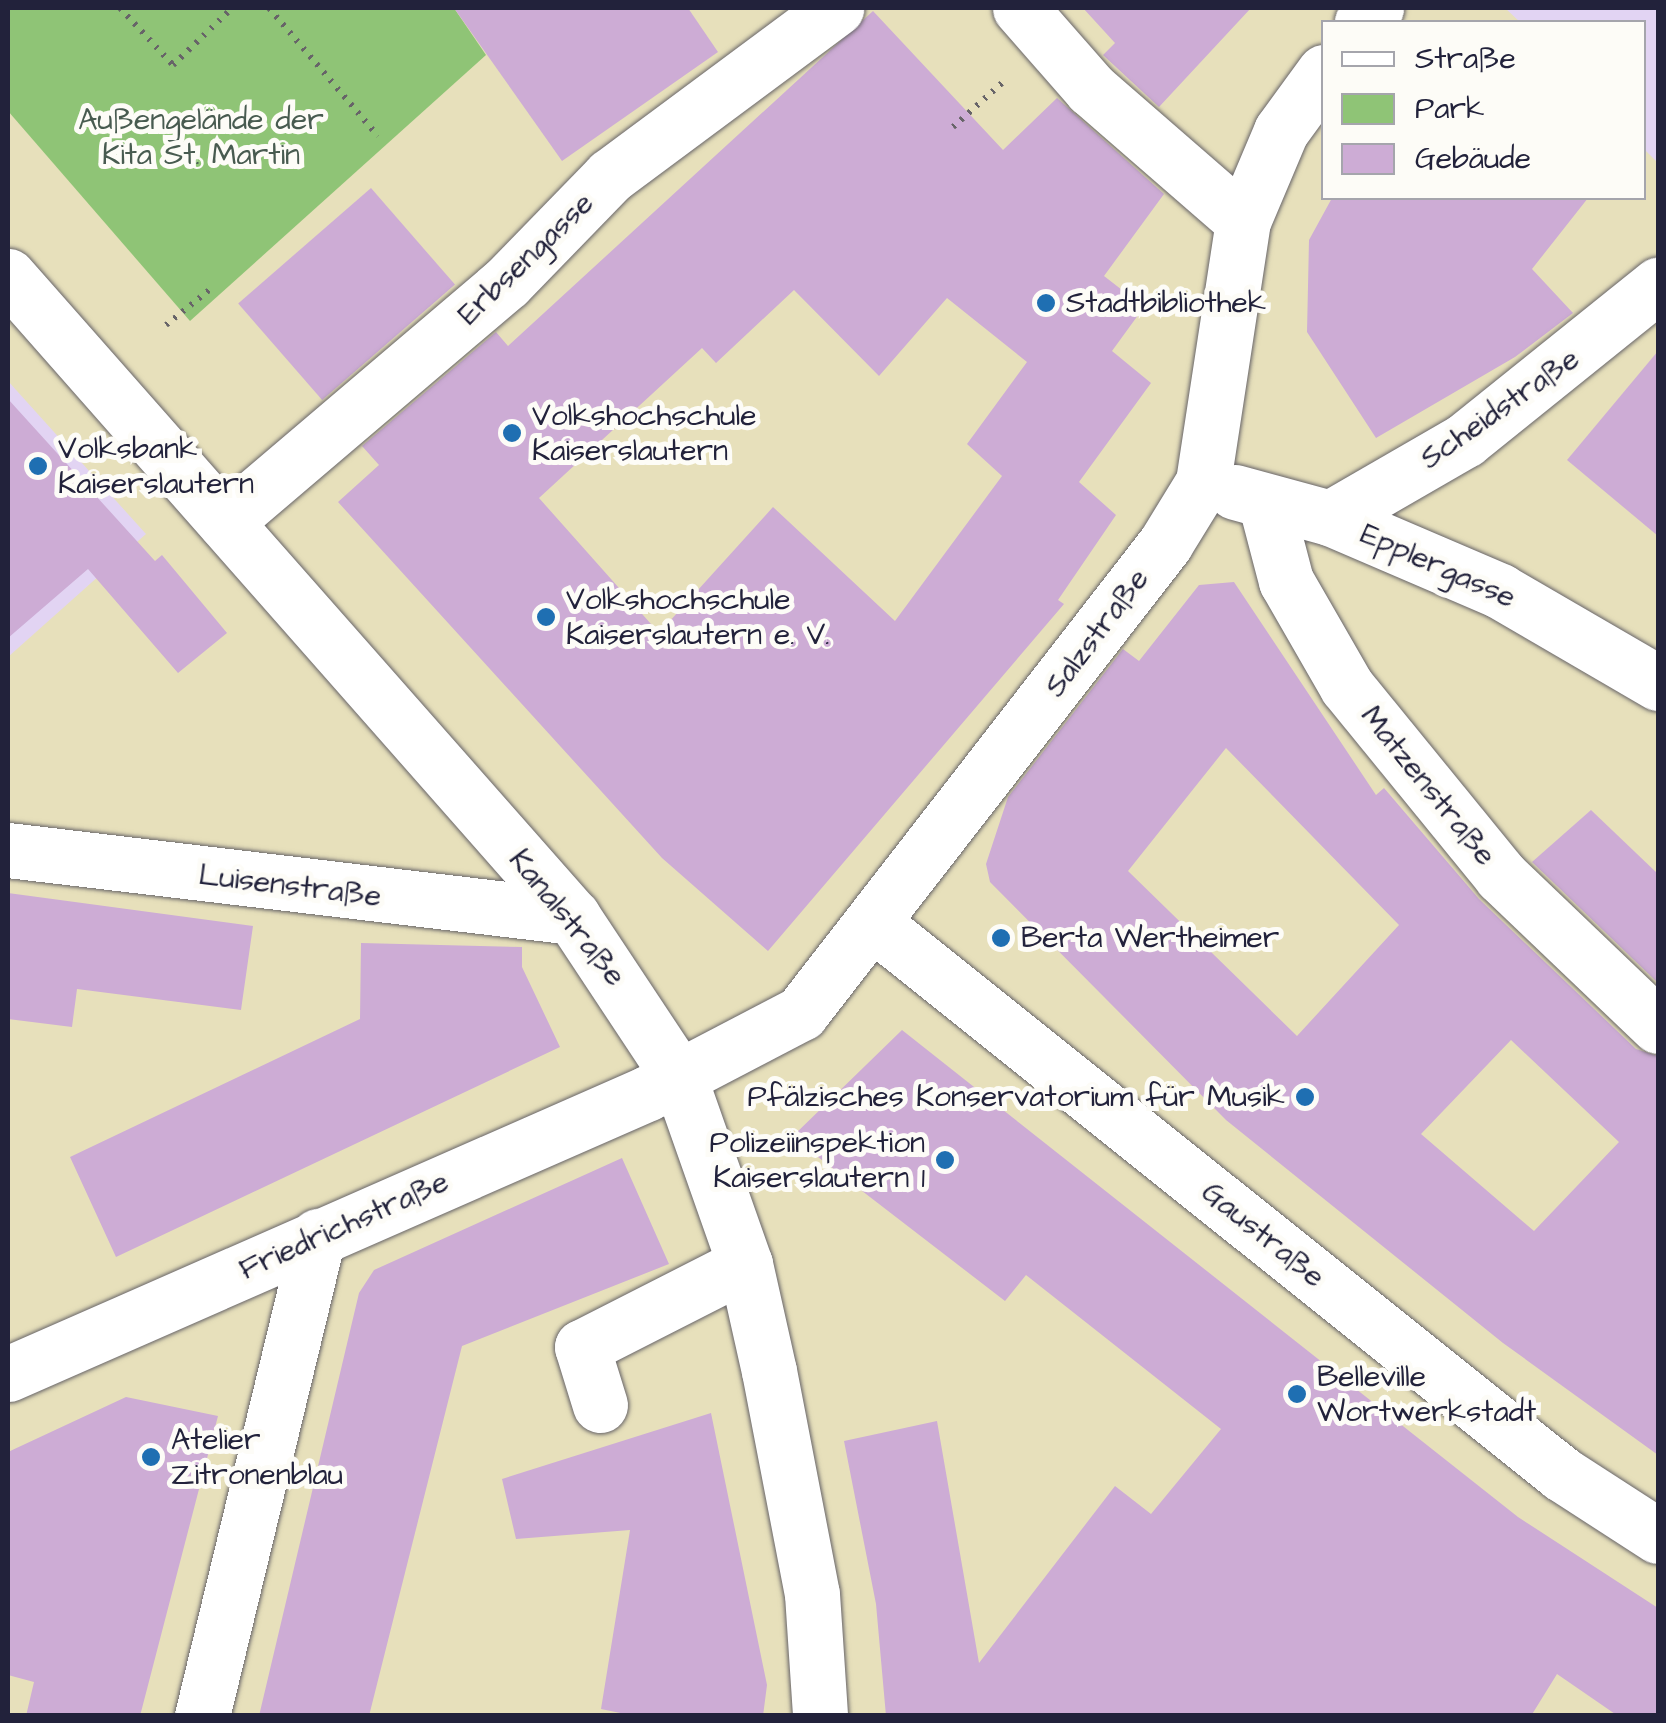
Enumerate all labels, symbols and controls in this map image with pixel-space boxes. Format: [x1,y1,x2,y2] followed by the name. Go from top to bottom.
[1321,20,1646,200] legend
[1415,38,1516,80] text: Straße
[1415,88,1484,130] text: Park
[78,102,324,172] park label: Außengelände der Kita St. Martin
[1415,138,1531,180] text: Gebäude
[451,185,601,333] street label: Erbsengasse
[1066,285,1266,321] place label: Stadtbibliothek
[1035,292,1057,314] marker: Stadtbibliothek
[1414,341,1586,477] street label: Scheidstraße
[532,398,757,468] place label: Volkshochschule Kaiserslautern
[501,422,523,444] marker: Volkshochschule Kaiserslautern
[58,431,254,502] place label: Volksbank Kaiserslautern
[27,455,49,477] marker: Volksbank Kaiserslautern
[1355,516,1521,616] street label: Epplergasse
[1037,562,1157,704] street label: Salzstraße
[566,582,829,652] place label: Volkshochschule Kaiserslautern e. V.
[535,606,557,628] marker: Volkshochschule Kaiserslautern e. V.
[1353,699,1503,873] street label: Matzenstraße
[501,843,633,993] street label: Kanalstraße
[197,857,383,915] street label: Luisenstraße
[1021,920,1279,956] place label: Berta Wertheimer
[990,927,1012,949] marker: Berta Wertheimer
[747,1079,1285,1115] place label: Pfälzisches Konservatorium für Musik
[1294,1086,1316,1108] marker: Pfälzisches Konservatorium für Musik
[710,1125,925,1196] place label: Polizeiinspektion Kaiserslautern 1
[934,1149,956,1171] marker: Polizeiinspektion Kaiserslautern 1
[234,1164,454,1288] street label: Friedrichstraße
[1194,1174,1332,1296] street label: Gaustraße
[1317,1359,1536,1430] place label: Belleville Wortwerkstadt
[1286,1383,1308,1405] marker: Belleville Wortwerkstadt
[171,1422,343,1492] place label: Atelier Zitronenblau
[140,1446,162,1468] marker: Atelier Zitronenblau

